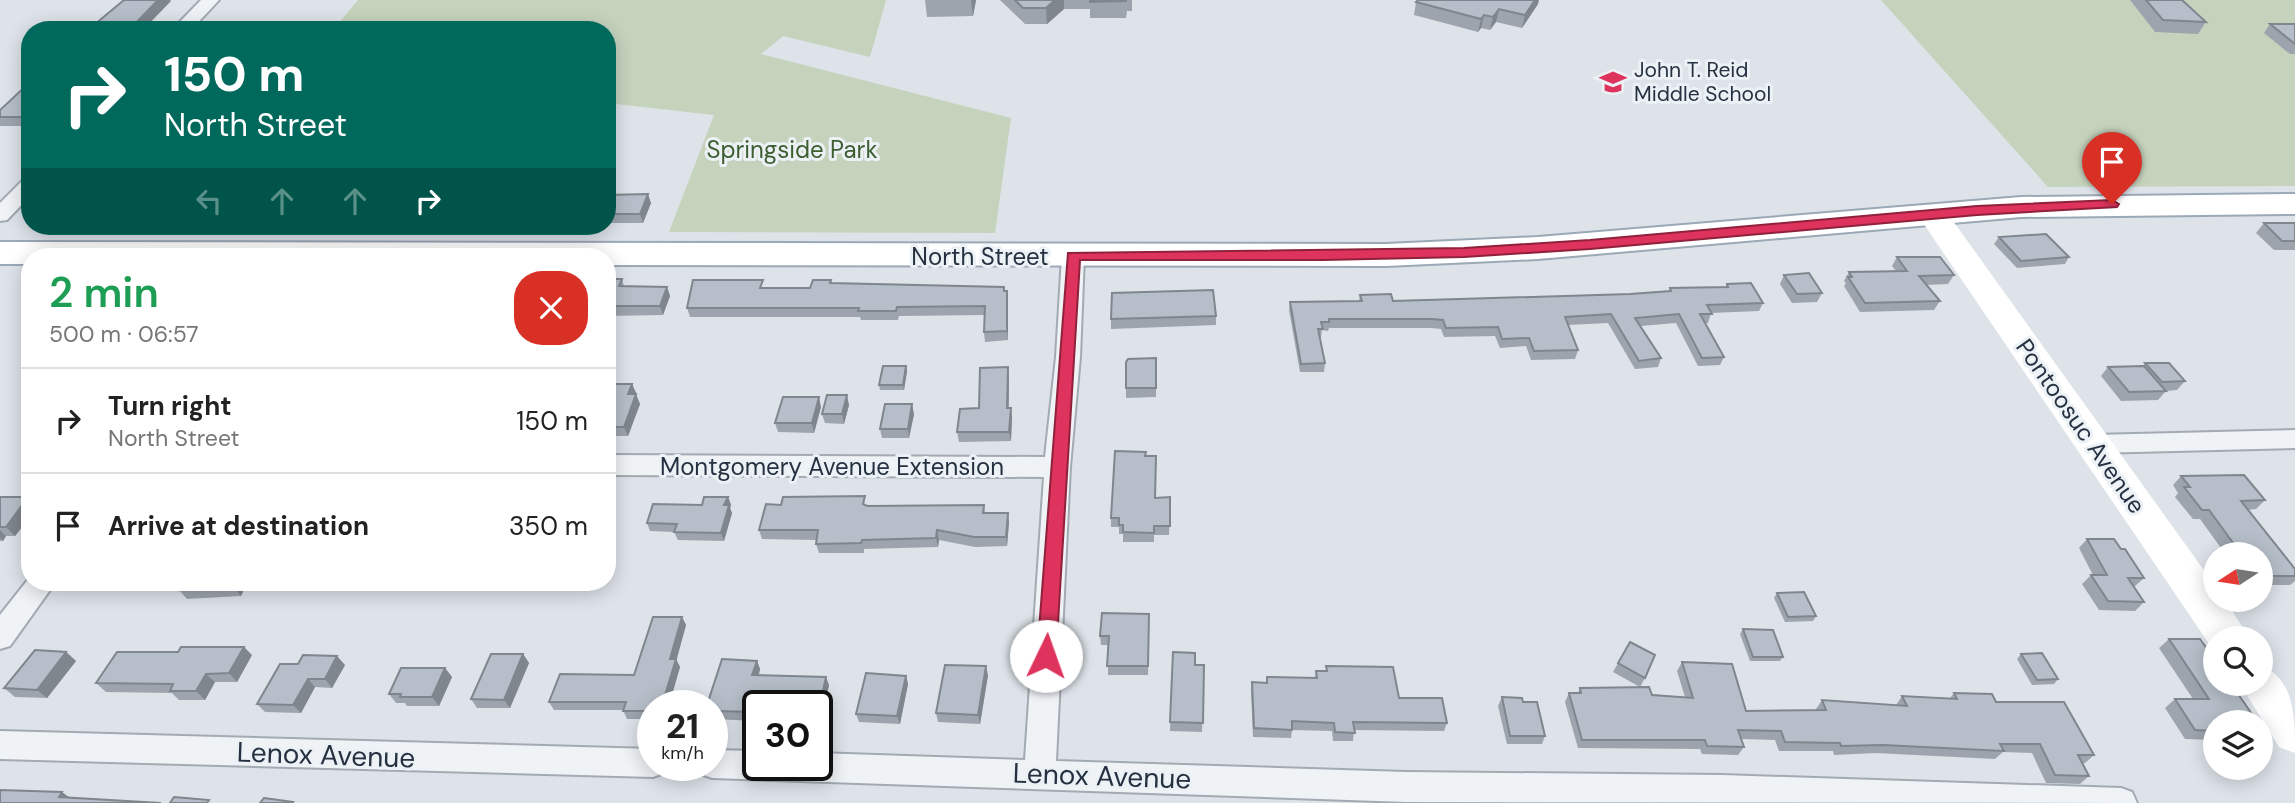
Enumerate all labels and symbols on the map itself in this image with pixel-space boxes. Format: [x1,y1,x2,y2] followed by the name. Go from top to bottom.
[1634,56,1771,108] place label: John T. Reid Middle School
[1598,67,1628,97] school or university icon: John T. Reid Middle School
[2082,132,2142,204] pin
[706,134,878,165] park label: Springside Park
[911,241,1049,272] street label: North Street
[2009,333,2153,519] street label: Pontoosuc Avenue
[660,451,1004,482] street label: Montgomery Avenue Extension
[2203,542,2273,612] north arrow
[1009,619,1083,693] position arrow
[742,690,833,781] speed limit sign: 30
[236,733,416,777] street label: Lenox Avenue
[1012,754,1192,798] street label: Lenox Avenue

